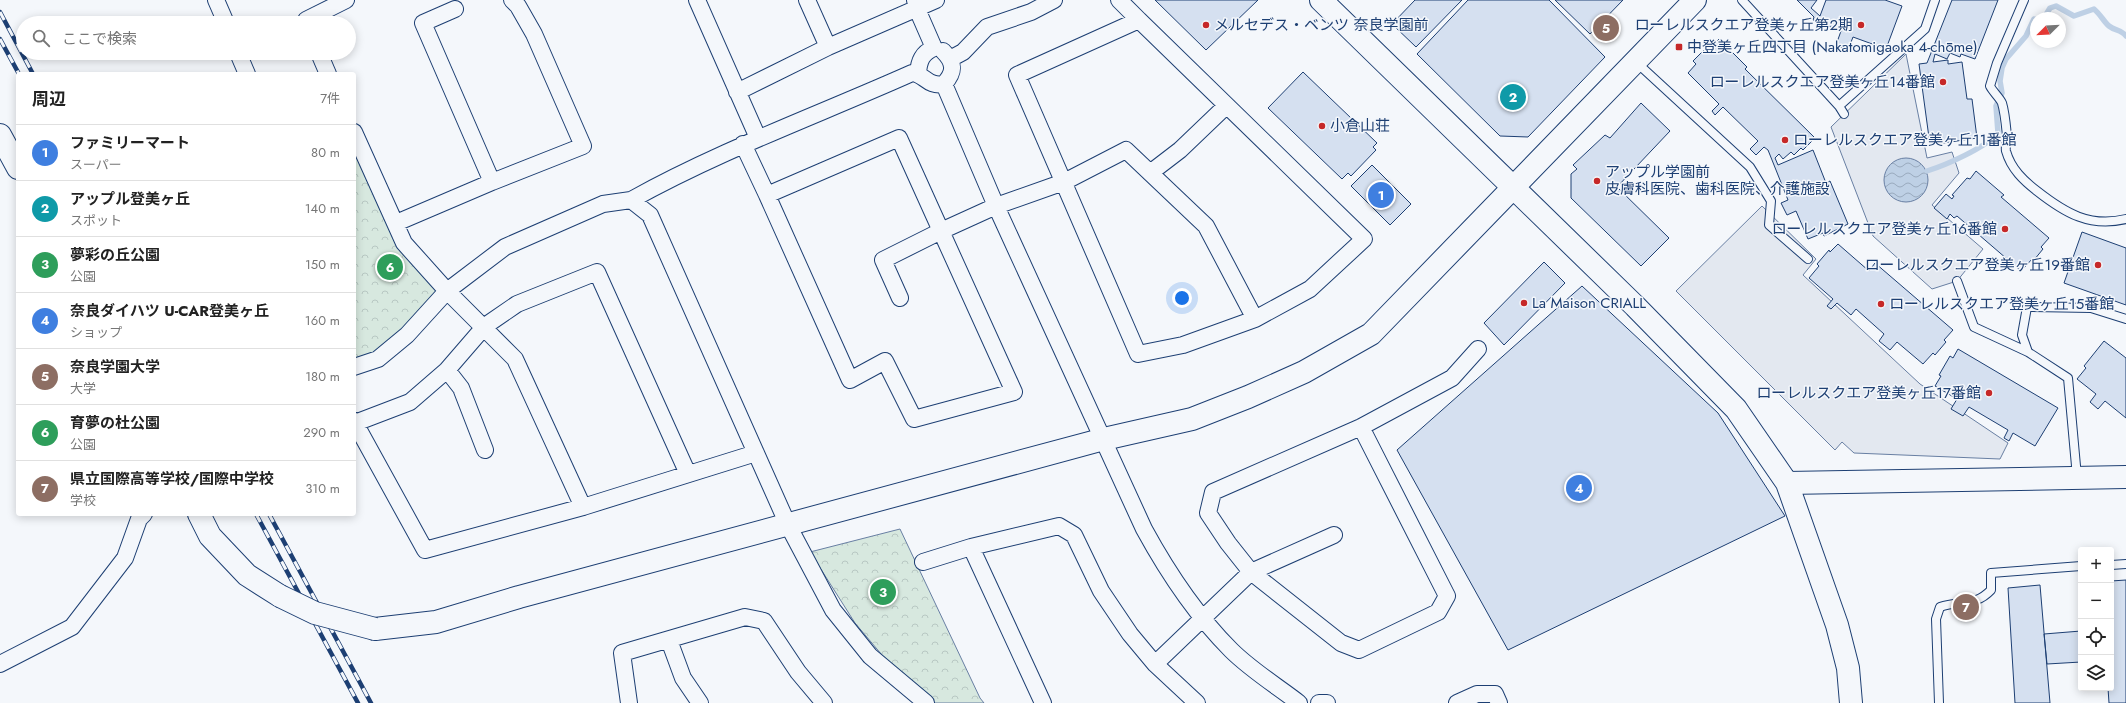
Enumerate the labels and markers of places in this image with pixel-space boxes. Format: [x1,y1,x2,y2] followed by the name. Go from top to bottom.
[1593,13,1619,43] pin: 5
[1214,14,1429,36] place label: メルセデス・ベンツ 奈良学園前
[1634,14,1853,36] place label: ローレルスクエア登美ヶ丘第2期
[1201,20,1211,30] marker: メルセデス・ベンツ 奈良学園前
[1856,20,1866,30] marker: ローレルスクエア登美ヶ丘第2期
[1687,36,1978,58] place label: 中登美ヶ丘四丁目 (Nakatomigaoka 4-chōme)
[1674,42,1684,52] marker: 中登美ヶ丘四丁目 (Nakatomigaoka 4-chōme)
[1710,71,1935,93] place label: ローレルスクエア登美ヶ丘14番館
[1938,77,1948,87] marker: ローレルスクエア登美ヶ丘14番館
[1500,82,1526,112] pin: 2
[1330,115,1390,137] place label: 小倉山荘
[1317,121,1327,131] marker: 小倉山荘
[1793,129,2017,151] place label: ローレルスクエア登美ヶ丘11番館
[1780,135,1790,145] marker: ローレルスクエア登美ヶ丘11番館
[1605,161,1830,200] place label: アップル学園前 皮膚科医院、歯科医院、介護施設
[1592,176,1602,186] marker: アップル学園前 皮膚科医院、歯科医院、介護施設
[1368,180,1394,210] pin: 1
[1772,218,1997,240] place label: ローレルスクエア登美ヶ丘16番館
[2000,224,2010,234] marker: ローレルスクエア登美ヶ丘16番館
[377,252,403,282] pin: 6
[1865,254,2090,276] place label: ローレルスクエア登美ヶ丘19番館
[2093,260,2103,270] marker: ローレルスクエア登美ヶ丘19番館
[1532,292,1646,314] place label: La Maison CRIALL
[1889,293,2114,315] place label: ローレルスクエア登美ヶ丘15番館
[1519,298,1529,308] marker: La Maison CRIALL
[1876,299,1886,309] marker: ローレルスクエア登美ヶ丘15番館
[1756,382,1981,404] place label: ローレルスクエア登美ヶ丘17番館
[1984,388,1994,398] marker: ローレルスクエア登美ヶ丘17番館
[1566,473,1592,503] pin: 4
[870,577,896,607] pin: 3
[1953,592,1979,622] pin: 7

